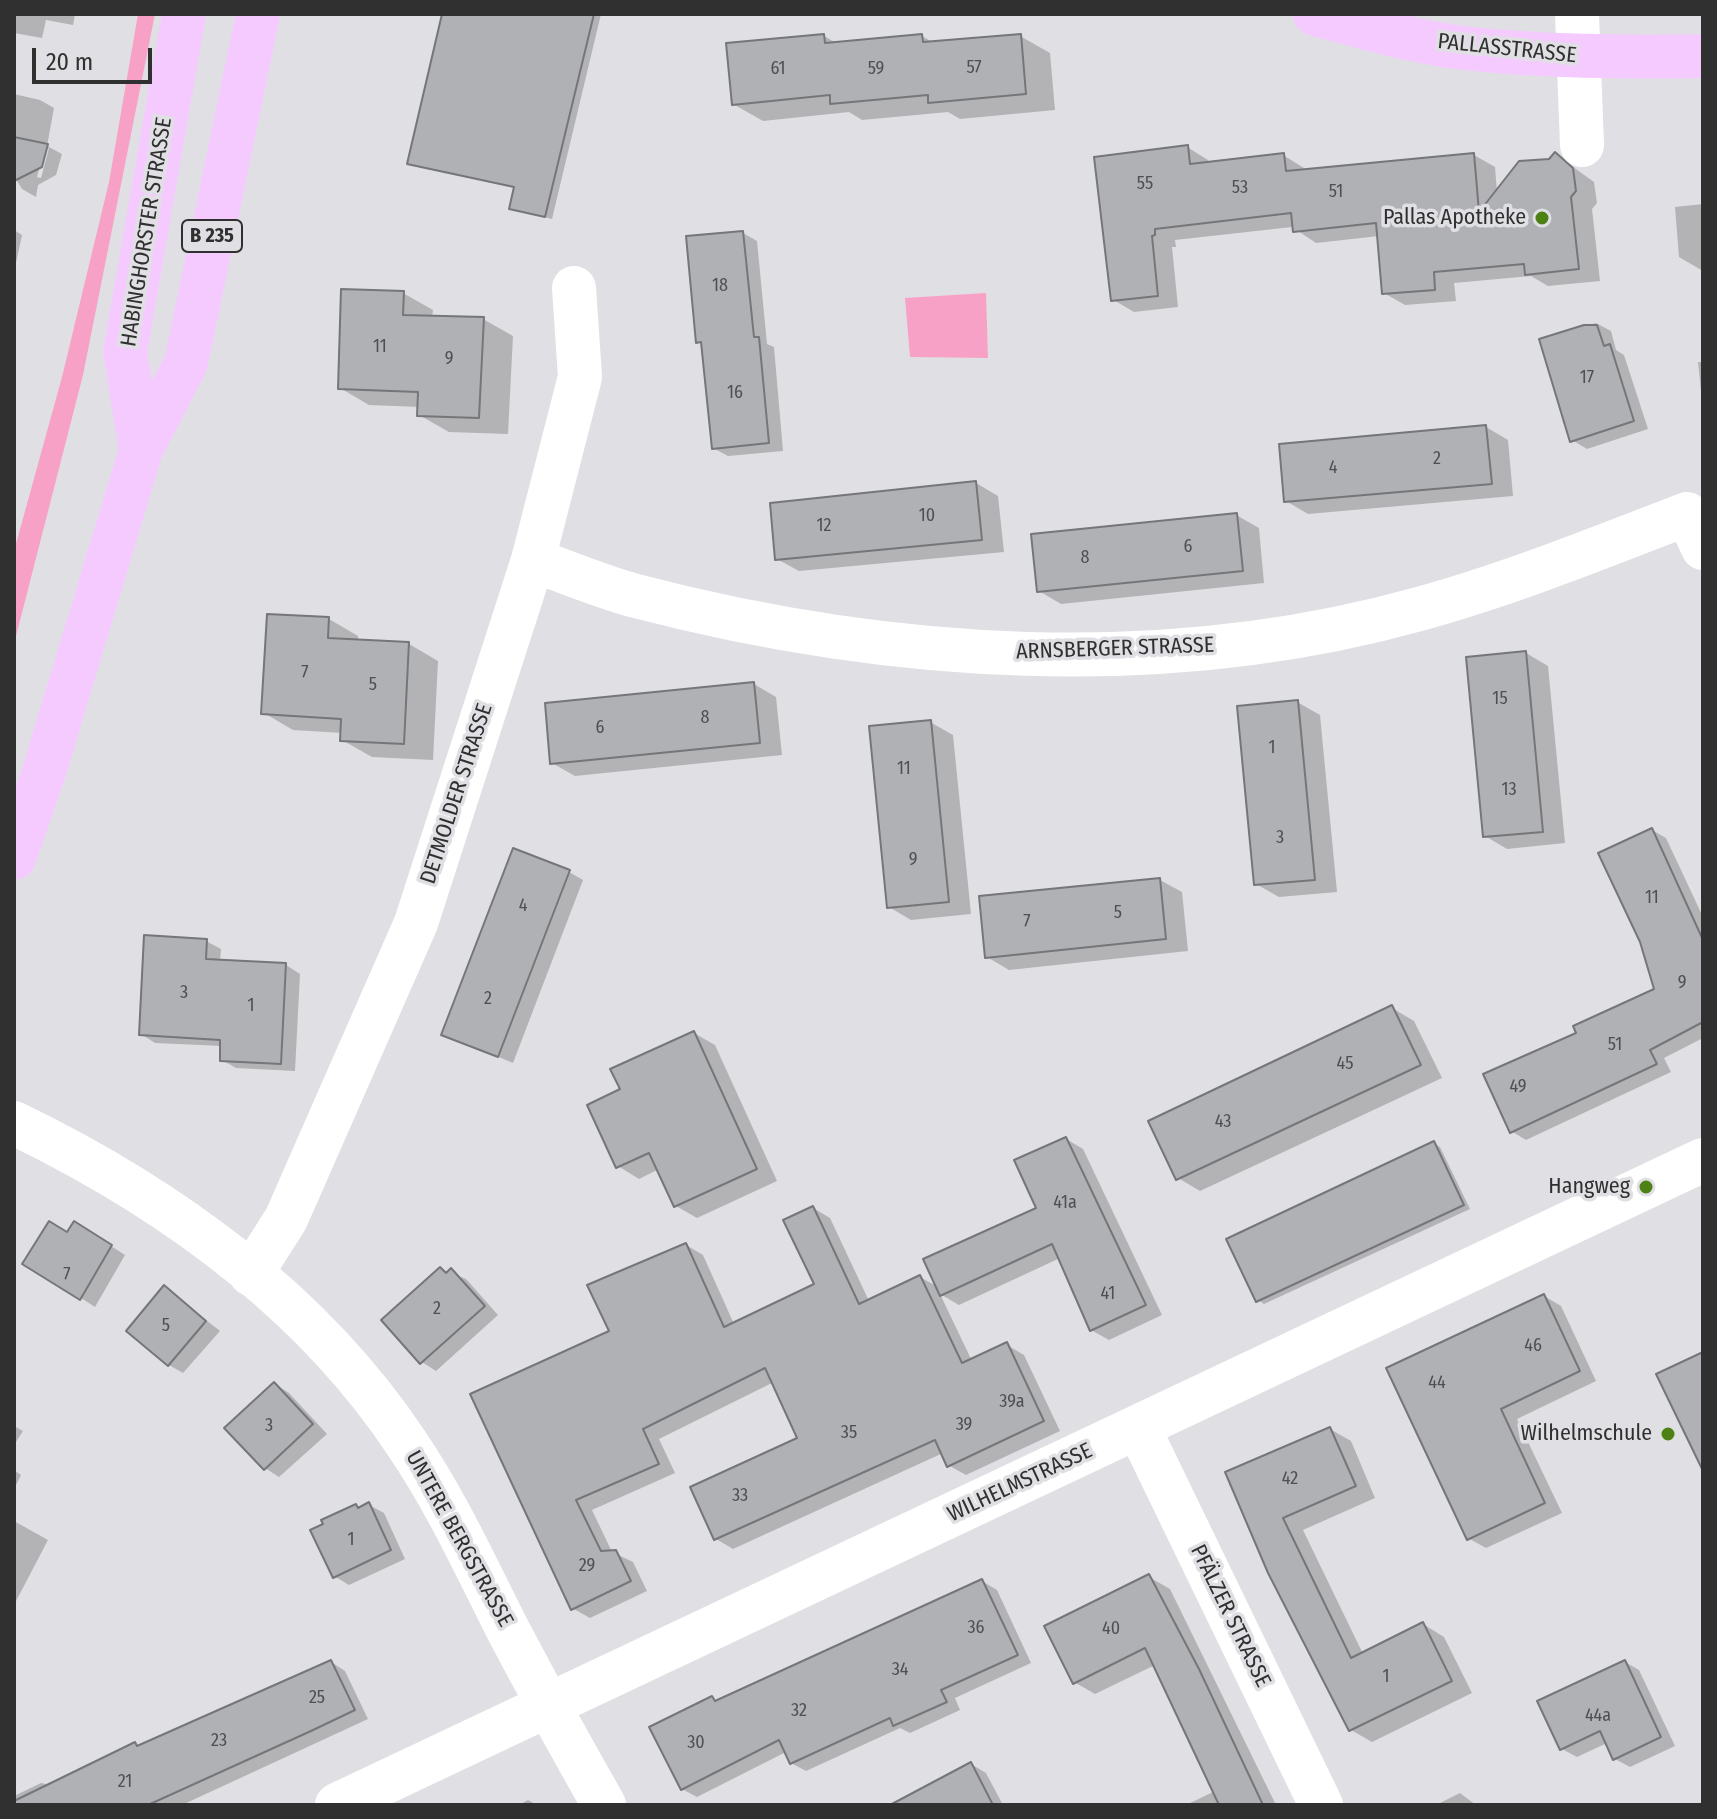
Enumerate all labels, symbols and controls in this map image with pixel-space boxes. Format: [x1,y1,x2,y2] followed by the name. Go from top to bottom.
[1436,29,1578,69] street label: PALLASSTRASSE
[36,32,156,82] scale bar
[46,48,93,76] text: 20 m
[966,57,982,79] house number: 57
[770,58,786,80] house number: 61
[868,58,884,80] house number: 59
[116,115,178,349] street label: HABINGHORSTER STRASSE
[1137,173,1153,195] house number: 55
[1232,177,1248,199] house number: 53
[1329,181,1343,203] house number: 51
[1383,205,1526,231] place label: Pallas Apotheke
[1533,209,1551,227] marker: Pallas Apotheke
[182,220,242,252] road number: B 235
[712,275,728,297] house number: 18
[373,336,387,358] house number: 11
[445,348,453,370] house number: 9
[1580,367,1594,389] house number: 17
[727,382,743,404] house number: 16
[1433,448,1441,470] house number: 2
[1329,457,1337,479] house number: 4
[919,505,935,527] house number: 10
[817,515,831,537] house number: 12
[1184,536,1192,558] house number: 6
[1081,547,1089,569] house number: 8
[1016,632,1214,666] street label: ARNSBERGER STRASSE
[301,662,309,684] house number: 7
[369,674,377,696] house number: 5
[1492,688,1508,710] house number: 15
[415,700,499,888] street label: DETMOLDER STRASSE
[701,707,709,729] house number: 8
[596,717,604,739] house number: 6
[1268,737,1276,759] house number: 1
[897,758,911,780] house number: 11
[1501,779,1517,801] house number: 13
[1276,827,1284,849] house number: 3
[909,849,917,871] house number: 9
[1645,887,1659,909] house number: 11
[519,895,527,917] house number: 4
[1114,902,1122,924] house number: 5
[1023,911,1031,933] house number: 7
[1678,972,1686,994] house number: 9
[180,982,188,1004] house number: 3
[484,988,492,1010] house number: 2
[247,995,255,1017] house number: 1
[1608,1034,1622,1056] house number: 51
[1337,1053,1353,1075] house number: 45
[1509,1076,1527,1098] house number: 49
[1215,1111,1231,1133] house number: 43
[1548,1174,1630,1200] place label: Hangweg
[1637,1178,1655,1196] marker: Hangweg
[1053,1192,1077,1214] house number: 41a
[63,1264,71,1286] house number: 7
[1101,1283,1115,1305] house number: 41
[433,1298,441,1320] house number: 2
[162,1315,170,1337] house number: 5
[1524,1335,1542,1357] house number: 46
[1428,1372,1446,1394] house number: 44
[999,1391,1025,1413] house number: 39a
[956,1414,972,1436] house number: 39
[265,1415,273,1437] house number: 3
[1521,1421,1652,1447] place label: Wilhelmschule
[841,1422,857,1444] house number: 35
[1659,1425,1677,1443] marker: Wilhelmschule
[943,1438,1097,1528] street label: WILHELMSTRASSE
[400,1446,518,1632] street label: UNTERE BERGSTRASSE
[1282,1468,1298,1490] house number: 42
[732,1485,748,1507] house number: 33
[347,1529,355,1551] house number: 1
[1184,1540,1276,1692] street label: PFÄLZER STRASSE
[579,1555,595,1577] house number: 29
[967,1617,985,1639] house number: 36
[1102,1618,1120,1640] house number: 40
[892,1659,908,1681] house number: 34
[1382,1666,1390,1688] house number: 1
[309,1687,325,1709] house number: 25
[791,1700,807,1722] house number: 32
[1585,1705,1611,1727] house number: 44a
[211,1730,227,1752] house number: 23
[687,1732,705,1754] house number: 30
[118,1771,132,1793] house number: 21

